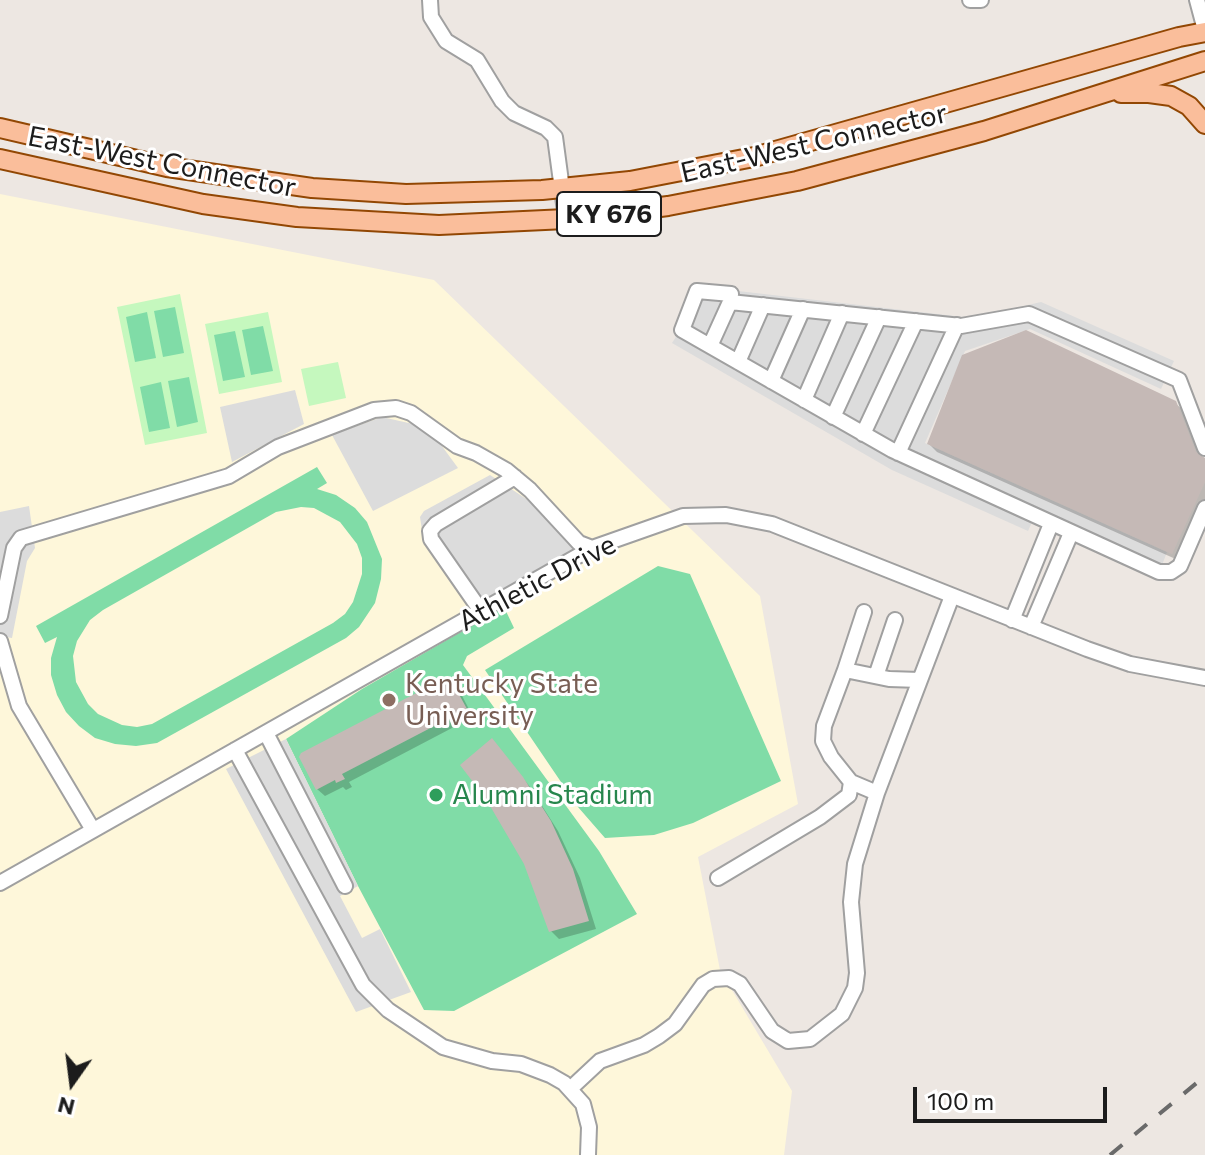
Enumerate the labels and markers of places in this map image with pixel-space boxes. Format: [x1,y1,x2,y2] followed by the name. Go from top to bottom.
[405,667,598,733] place label: Kentucky State University
[380,691,398,709] marker: Kentucky State University
[452,778,653,812] place label: Alumni Stadium
[427,786,445,804] marker: Alumni Stadium

